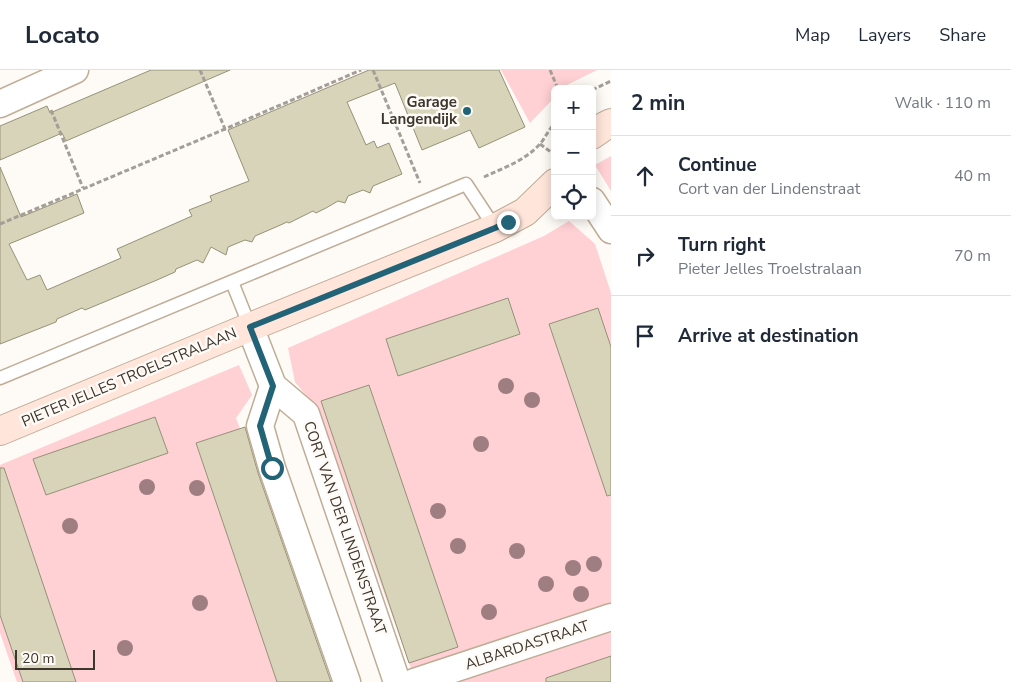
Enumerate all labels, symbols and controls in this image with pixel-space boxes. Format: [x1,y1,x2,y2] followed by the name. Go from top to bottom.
[25,19,100,51] text: Locato
[795,23,830,47] text: Map
[858,23,911,47] text: Layers
[939,23,986,47] text: Share
[551,85,596,220] map controls
[551,85,596,130] button: +
[631,89,685,117] text: 2 min
[381,92,458,129] place label: Garage Langendijk
[895,92,991,114] text: Walk · 110 m
[461,105,473,117] marker: Garage Langendijk
[551,130,596,175] button: −
[678,152,757,178] text: Continue
[631,162,659,190] icon: ahead
[954,165,991,187] text: 40 m
[551,175,596,220] button: locate
[678,178,860,200] text: Cort van der Lindenstraat
[497,211,520,234] route end
[678,232,765,258] text: Turn right
[631,242,659,270] icon: right
[954,245,991,267] text: 70 m
[678,258,862,280] text: Pieter Jelles Troelstralaan
[18,322,240,432] street label: PIETER JELLES TROELSTRALAAN
[631,322,659,350] icon: arrive
[678,323,859,349] text: Arrive at destination
[299,418,391,638] street label: CORT VAN DER LINDENSTRAAT
[261,457,284,480] route start
[462,615,592,675] street label: ALBARDASTRAAT
[15,647,95,670] scale bar
[22,649,54,668] text: 20 m

